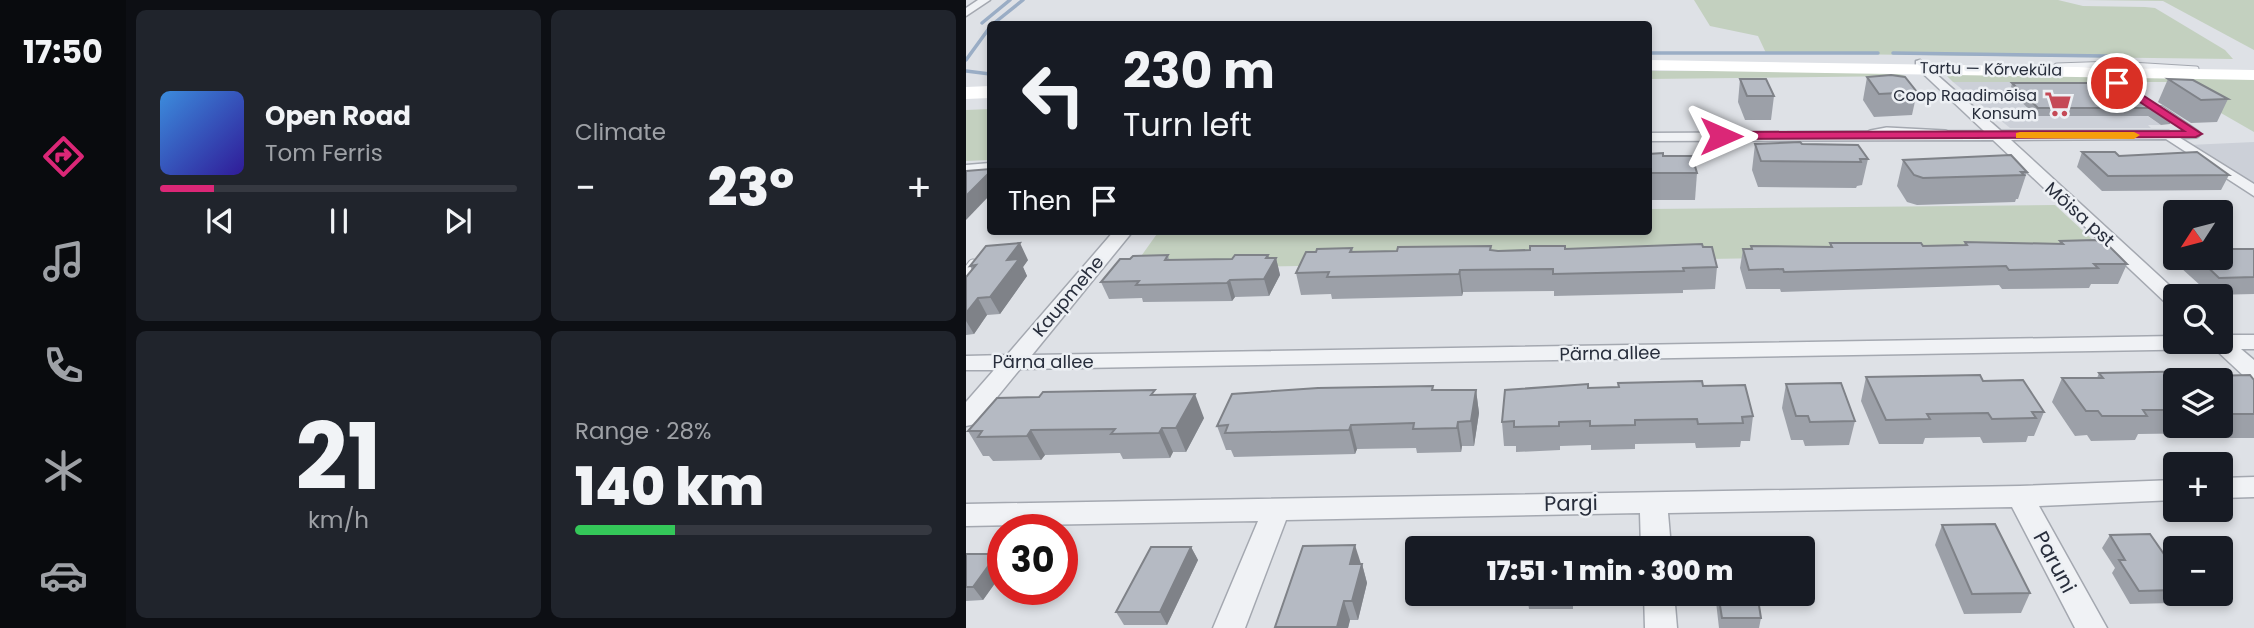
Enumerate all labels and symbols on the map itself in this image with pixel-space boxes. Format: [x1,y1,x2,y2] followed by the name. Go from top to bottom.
[2087,53,2147,113] pin
[1920,56,2062,82] street label: Tartu — Kõrveküla
[1893,84,2037,125] place label: Coop Raadimõisa Konsum
[2043,89,2073,119] supermarket icon: Coop Raadimõisa Konsum
[1684,99,1758,173] position arrow
[2040,176,2120,252] street label: Mõisa pst
[2163,200,2233,270] north arrow
[1027,250,1109,342] street label: Kaupmehe
[1559,340,1661,366] street label: Pärna allee
[992,349,1094,374] street label: Pärna allee
[1544,488,1598,518] street label: Pargi
[987,514,1078,605] speed limit sign: 30
[2027,526,2083,598] street label: Paruni

